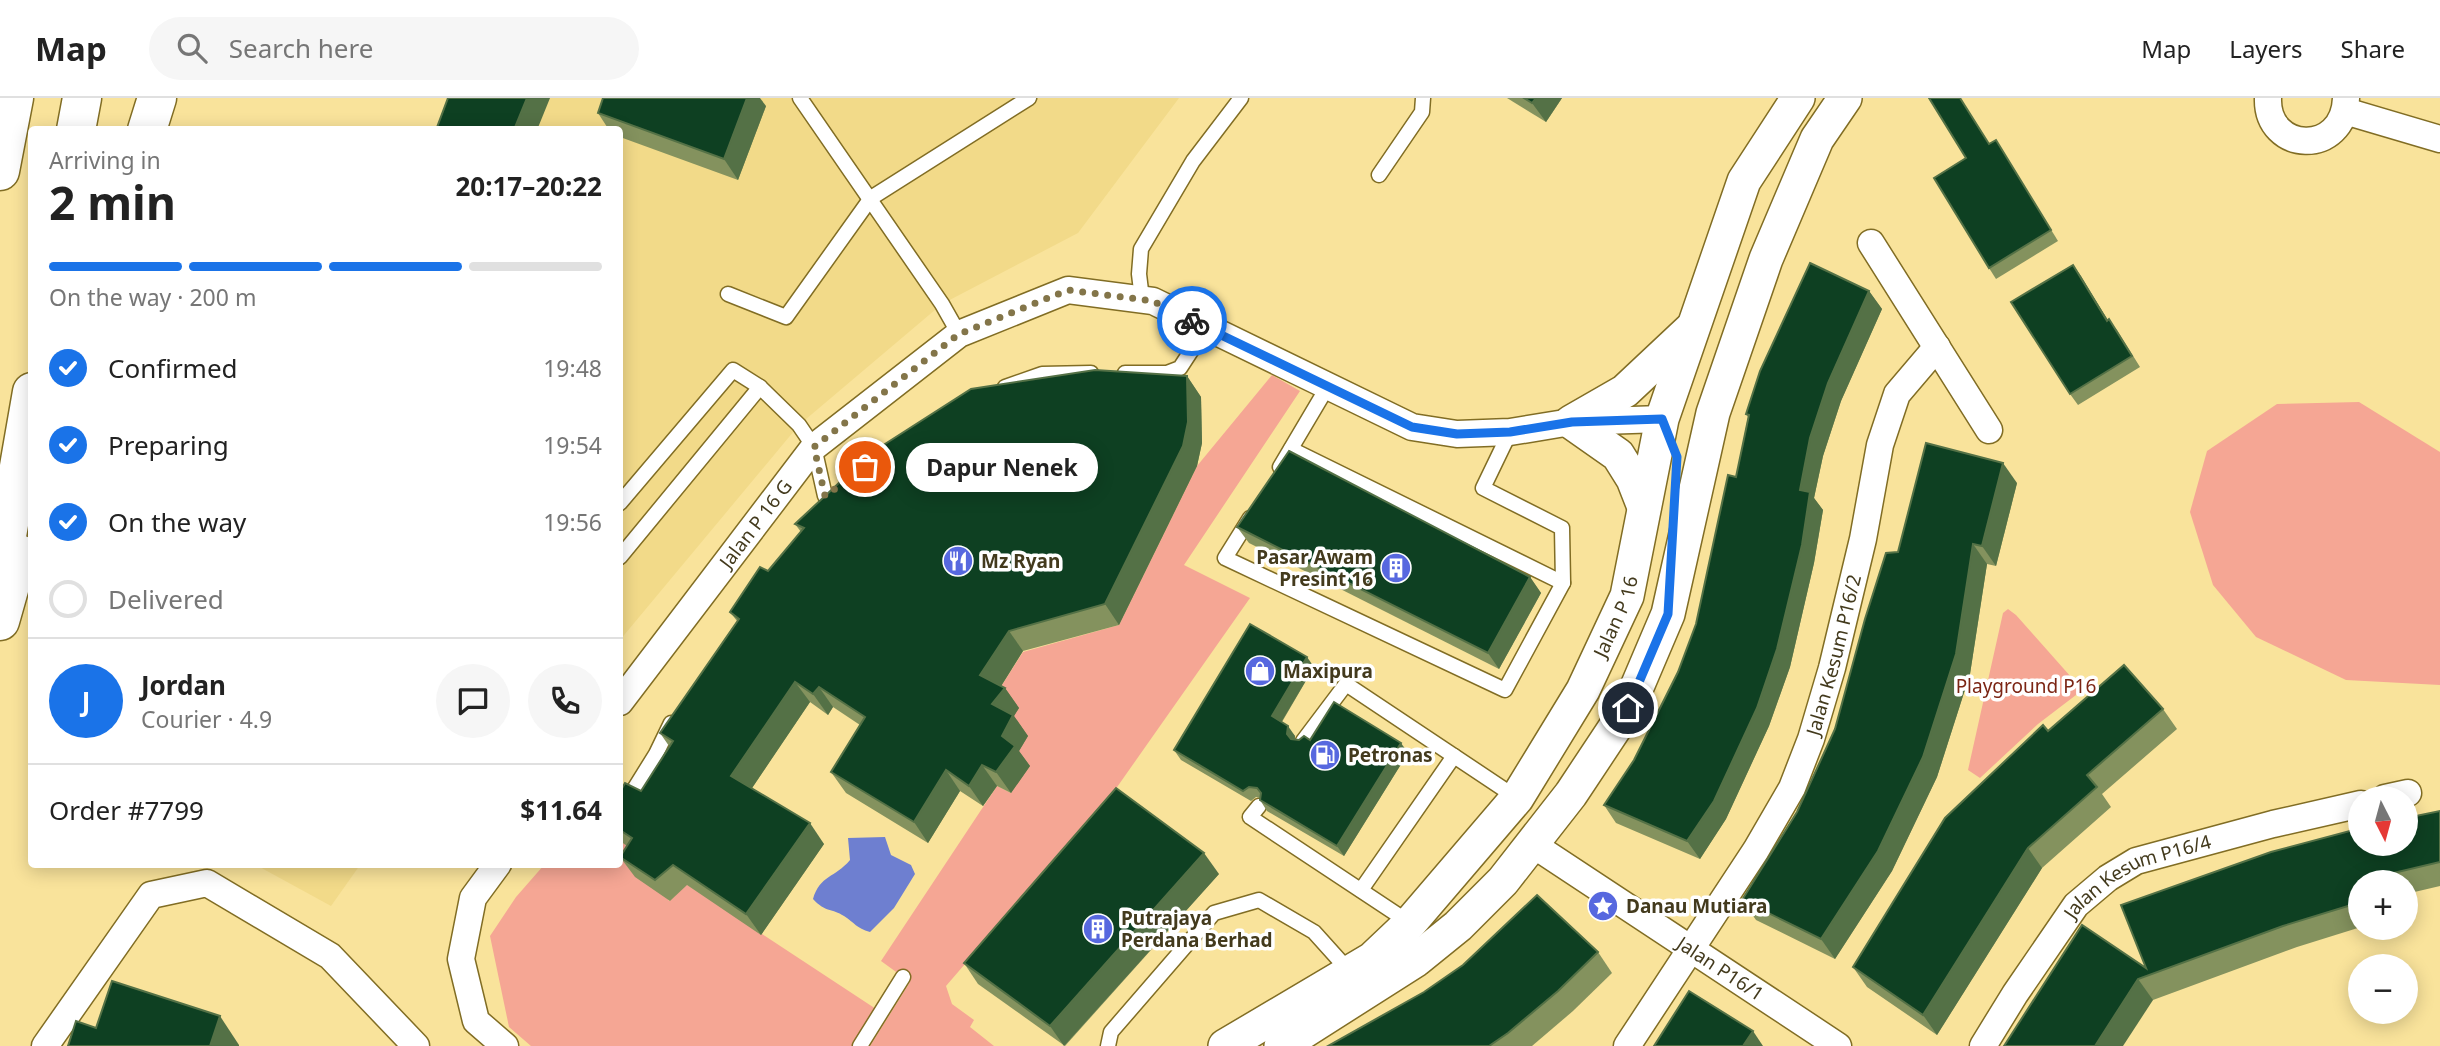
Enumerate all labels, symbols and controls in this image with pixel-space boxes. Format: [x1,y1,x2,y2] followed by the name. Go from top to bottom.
[149,17,639,80] search box
[35,26,107,71] text: Map
[173,29,211,67] icon: search
[229,30,373,66] text: Search here
[2141,32,2191,65] text: Map
[2229,32,2303,65] text: Layers
[2341,32,2405,65] text: Share
[49,144,161,176] text: Arriving in
[455,168,602,204] text: 20:17–20:22
[49,171,176,233] text: 2 min
[49,281,256,313] text: On the way · 200 m
[1157,286,1227,356] courier
[1173,302,1211,340] icon: bike
[49,349,87,387] icon: check
[108,350,238,386] text: Confirmed
[543,352,602,384] text: 19:48
[49,426,87,464] icon: check
[108,427,229,463] text: Preparing
[543,429,602,461] text: 19:54
[835,437,895,497] pin
[907,442,1100,492] callout: Dapur Nenek
[846,448,884,486] icon: bag
[926,451,1078,483] text: Dapur Nenek
[712,474,798,575] street label: Jalan P 16 G
[49,503,87,541] icon: check
[108,504,246,540] text: On the way
[543,506,602,538] text: 19:56
[941,544,975,578] restaurant icon: Mz Ryan
[1256,544,1373,592] place label: Pasar Awam Presint 16
[981,548,1060,574] place label: Mz Ryan
[1379,551,1413,585] building icon: Pasar Awam Presint 16
[1799,572,1867,740] street label: Jalan Kesum P16/2
[1586,574,1644,663] street label: Jalan P 16
[108,581,224,617] text: Delivered
[1243,654,1277,688] shop icon: Maxipura
[1283,658,1373,684] place label: Maxipura
[436,664,510,738] button: chat
[528,664,602,738] button: phone
[141,667,226,703] text: Jordan
[1956,673,2096,699] park label: Playground P16
[1598,678,1658,738] pin
[82,683,90,719] text: J
[1609,689,1647,727] icon: home
[141,703,272,735] text: Courier · 4.9
[1308,738,1342,772] fuel station icon: Petronas
[1348,742,1433,768] place label: Petronas
[2348,786,2418,856] north arrow
[2348,786,2418,1024] map controls
[49,792,204,828] text: Order #7799
[520,792,602,828] text: $11.64
[2056,828,2214,925] street label: Jalan Kesum P16/4
[2348,870,2418,940] button: +
[1586,889,1620,923] place icon: Danau Mutiara
[1626,893,1767,919] place label: Danau Mutiara
[1121,905,1273,953] place label: Putrajaya Perdana Berhad
[1081,912,1115,946] building icon: Putrajaya Perdana Berhad
[1670,929,1769,1007] street label: Jalan P16/1
[2348,954,2418,1024] button: −

